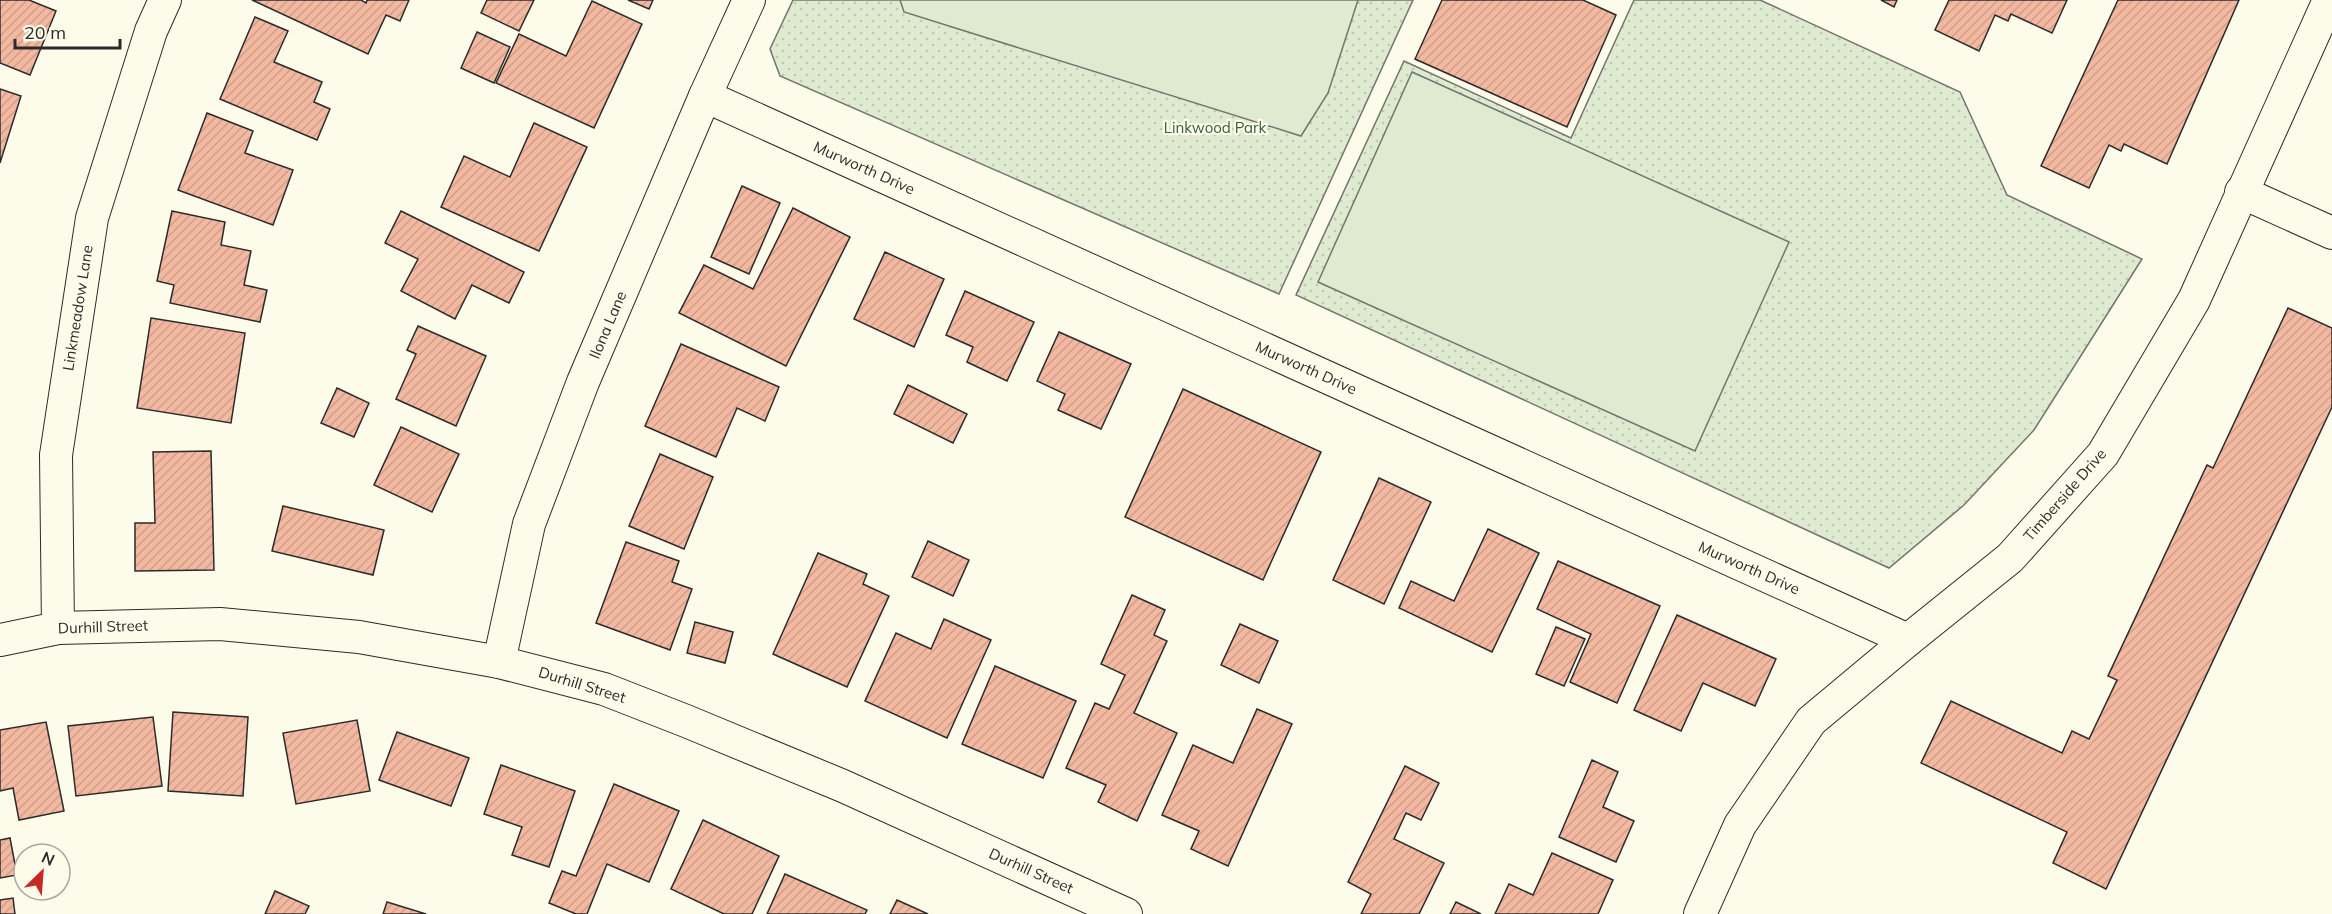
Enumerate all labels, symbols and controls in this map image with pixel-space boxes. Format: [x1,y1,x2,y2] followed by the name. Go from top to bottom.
[15,12,120,50] scale bar
[24,21,66,44] text: 20 m
[1164,118,1267,137] park label: Linkwood Park
[811,137,918,198] street label: Murworth Drive
[58,244,97,372] street label: Linkmeadow Lane
[585,288,630,362] street label: Ilona Lane
[1253,337,1360,398] street label: Murworth Drive
[2019,444,2110,545] street label: Timberside Drive
[1696,537,1803,598] street label: Murworth Drive
[58,615,148,638] street label: Durhill Street
[536,662,628,707] street label: Durhill Street
[12,842,72,902] north arrow
[986,844,1076,898] street label: Durhill Street
[39,847,58,870] text: N

